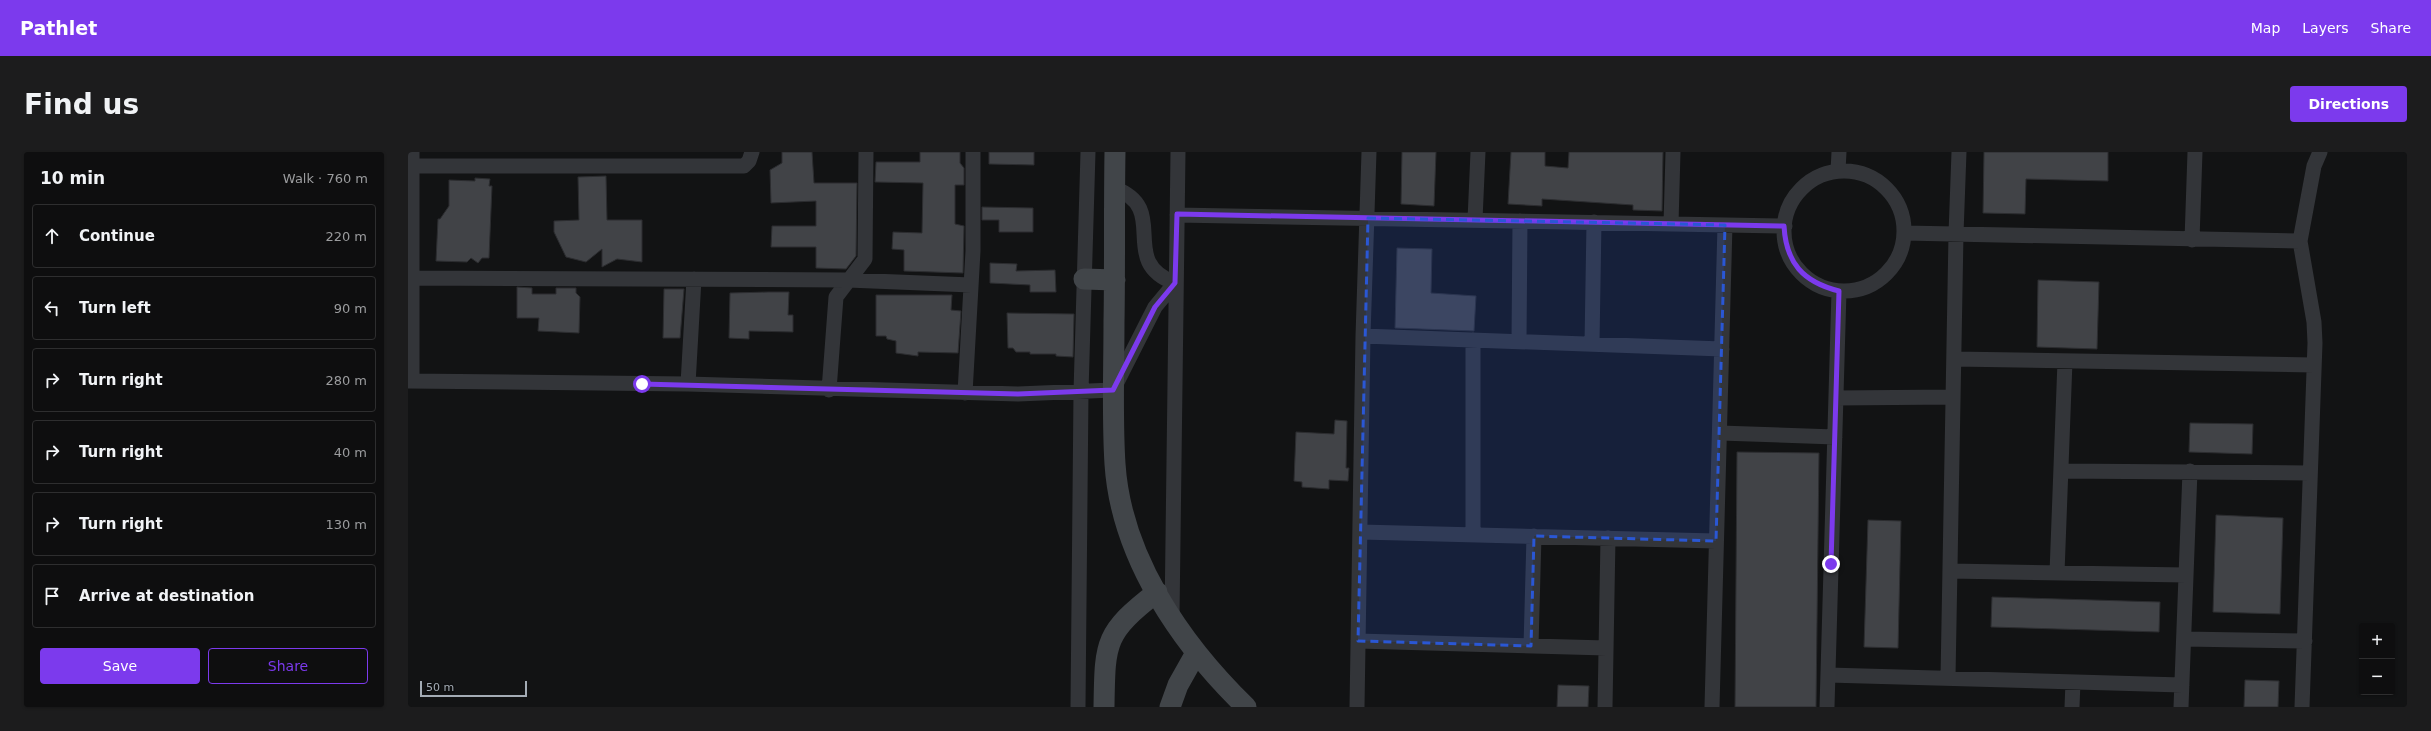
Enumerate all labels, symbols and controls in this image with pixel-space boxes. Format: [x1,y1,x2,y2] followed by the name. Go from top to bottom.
[20,17,97,39] text: Pathlet
[2251,20,2280,36] text: Map
[2302,20,2349,36] text: Layers
[2371,20,2411,36] text: Share
[2290,86,2407,122] button: Directions
[24,88,139,121] text: Find us
[40,168,105,188] text: 10 min
[283,171,368,186] text: Walk · 760 m
[41,225,63,247] icon: ahead
[79,227,155,245] text: Continue
[325,229,367,244] text: 220 m
[41,297,63,319] icon: left
[79,299,151,317] text: Turn left
[334,301,367,316] text: 90 m
[41,369,63,391] icon: right
[79,371,163,389] text: Turn right
[325,373,367,388] text: 280 m
[633,375,651,393] route start
[41,441,63,463] icon: right
[79,443,163,461] text: Turn right
[334,445,367,460] text: 40 m
[41,513,63,535] icon: right
[79,515,163,533] text: Turn right
[325,517,367,532] text: 130 m
[1822,555,1840,573] route end
[41,585,63,607] icon: arrive
[79,587,254,605] text: Arrive at destination
[2359,623,2395,695] map controls
[2359,623,2395,659] button: +
[40,648,200,684] button: Save
[208,648,368,684] button: Share
[2359,659,2395,695] button: −
[420,679,527,698] scale bar
[426,681,454,694] text: 50 m

